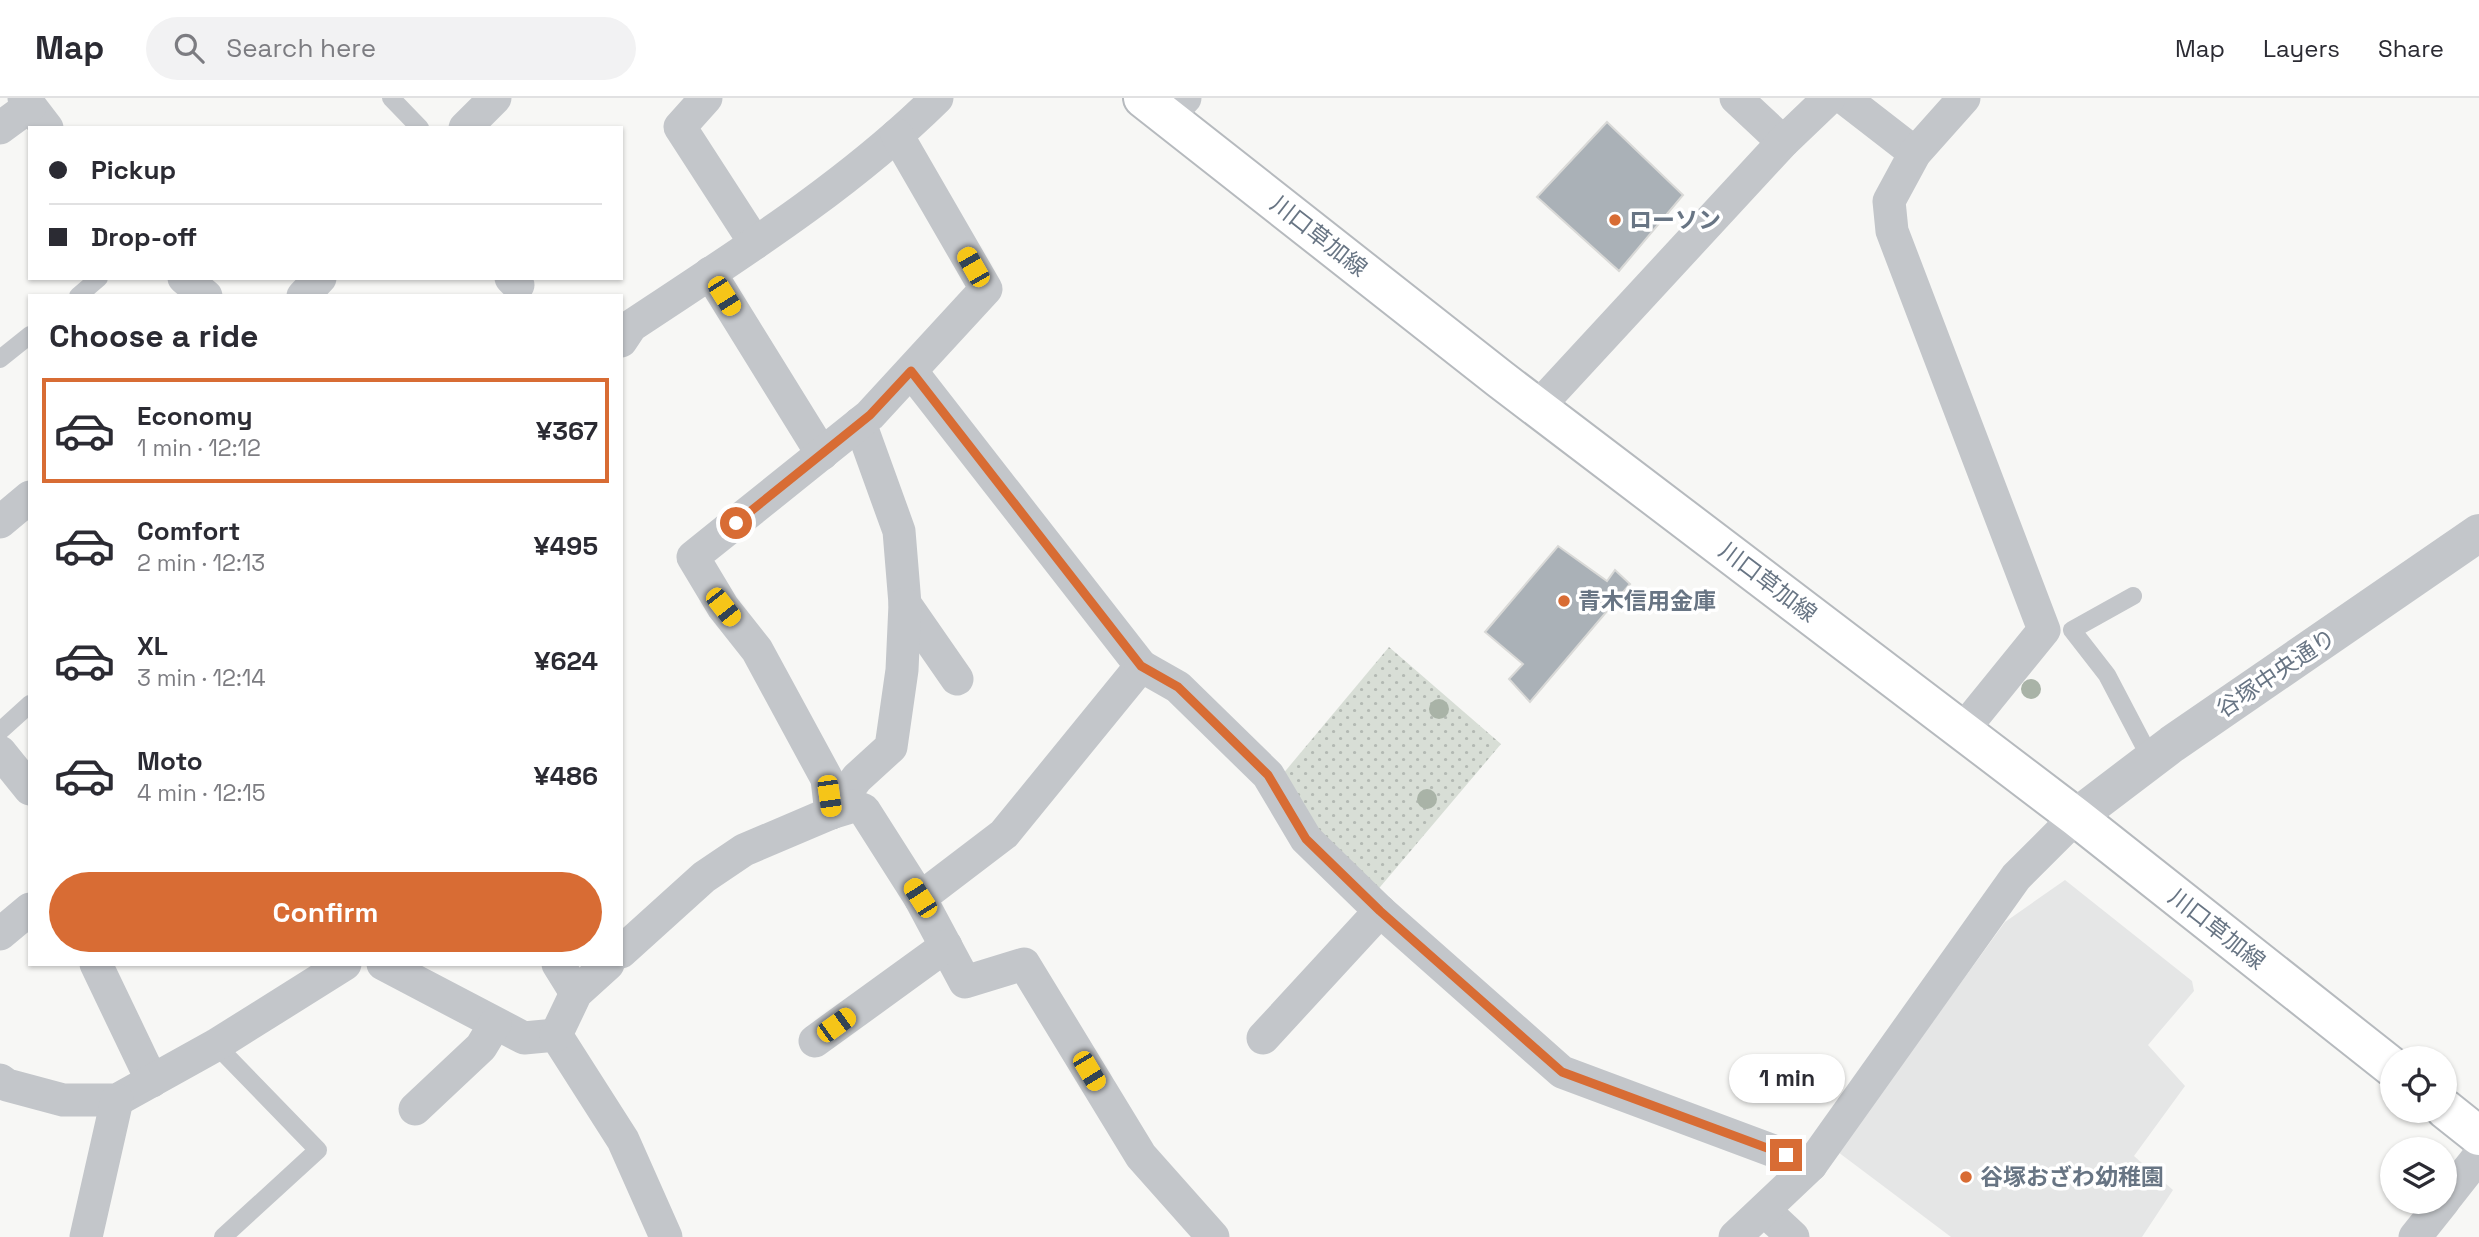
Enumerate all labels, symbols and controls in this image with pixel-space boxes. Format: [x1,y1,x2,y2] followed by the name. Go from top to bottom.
[146,17,636,80] search box
[35,27,104,69] text: Map
[170,29,208,67] icon: search
[226,31,376,65] text: Search here
[2175,33,2225,64] text: Map
[2263,33,2340,64] text: Layers
[2378,33,2444,64] text: Share
[91,153,176,187] text: Pickup
[1264,189,1374,283] street label: 川口草加線
[1629,205,1721,235] place label: ローソン
[1607,212,1623,228] marker: ローソン
[91,220,197,254] text: Drop-off
[954,244,993,290] car
[704,273,745,319] car
[49,316,259,356] text: Choose a ride
[53,399,116,462] icon: car
[137,399,253,433] text: Economy
[536,414,598,448] text: ¥367
[137,433,261,463] text: 1 min · 12:12
[720,507,752,539] route start
[53,514,116,577] icon: car
[137,514,240,548] text: Comfort
[534,529,598,563] text: ¥495
[1713,535,1823,629] street label: 川口草加線
[137,548,265,578] text: 2 min · 12:13
[702,584,745,630] car
[1578,586,1716,616] place label: 青木信用金庫
[1556,593,1572,609] marker: 青木信用金庫
[2210,622,2342,724] street label: 谷塚中央通り
[53,629,116,692] icon: car
[137,629,168,663] text: XL
[534,644,598,678] text: ¥624
[137,663,266,693] text: 3 min · 12:14
[53,744,116,807] icon: car
[137,744,203,778] text: Moto
[534,759,598,793] text: ¥486
[816,774,843,818] car
[137,778,266,808] text: 4 min · 12:15
[49,872,602,952] button: Confirm
[900,875,941,921] car
[2162,882,2272,976] street label: 川口草加線
[813,1004,860,1046] car
[2380,1046,2457,1214] map controls
[2380,1046,2457,1123] button: locate
[1070,1048,1109,1094] car
[1728,1054,1844,1102] callout: 1 min
[1759,1063,1815,1093] text: 1 min
[2380,1137,2457,1214] button: layers
[1770,1139,1802,1171] route end
[1980,1162,2164,1192] place label: 谷塚おざわ幼稚園
[1958,1169,1974,1185] marker: 谷塚おざわ幼稚園

